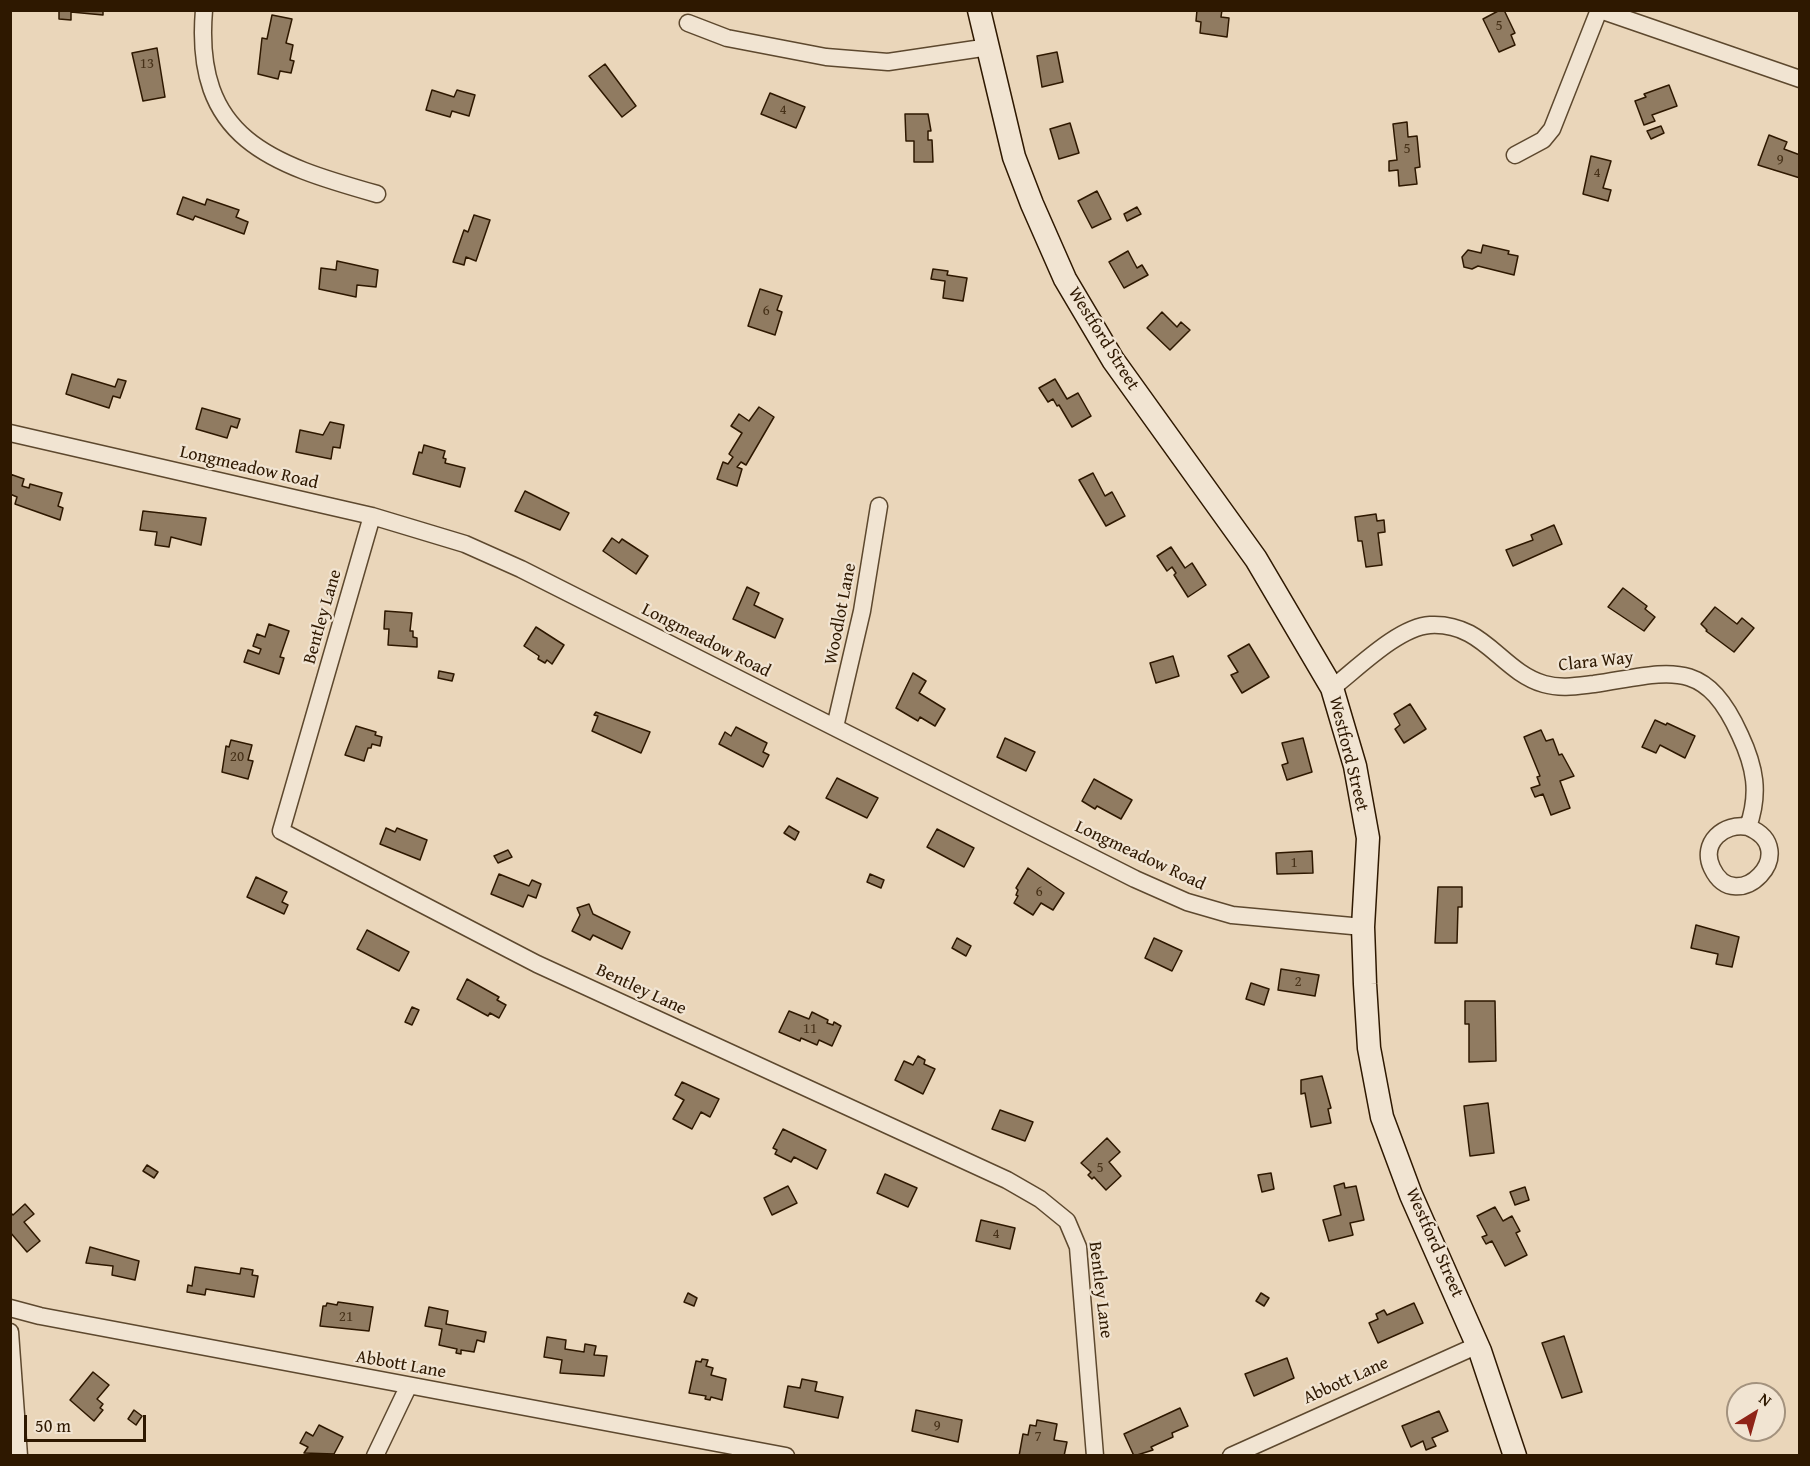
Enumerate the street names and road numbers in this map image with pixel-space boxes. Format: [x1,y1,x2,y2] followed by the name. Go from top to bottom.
[1063,283,1143,395] street label: Westford Street
[178,442,320,494] street label: Longmeadow Road
[821,561,861,667] street label: Woodlot Lane
[299,567,347,667] street label: Bentley Lane
[638,599,774,683] street label: Longmeadow Road
[1558,647,1634,677] street label: Clara Way
[1323,694,1373,814] street label: Westford Street
[1071,816,1209,896] street label: Longmeadow Road
[592,960,690,1020] street label: Bentley Lane
[1400,1185,1468,1301] street label: Westford Street
[1083,1240,1117,1340] street label: Bentley Lane
[354,1346,448,1384] street label: Abbott Lane
[1300,1353,1392,1409] street label: Abbott Lane

